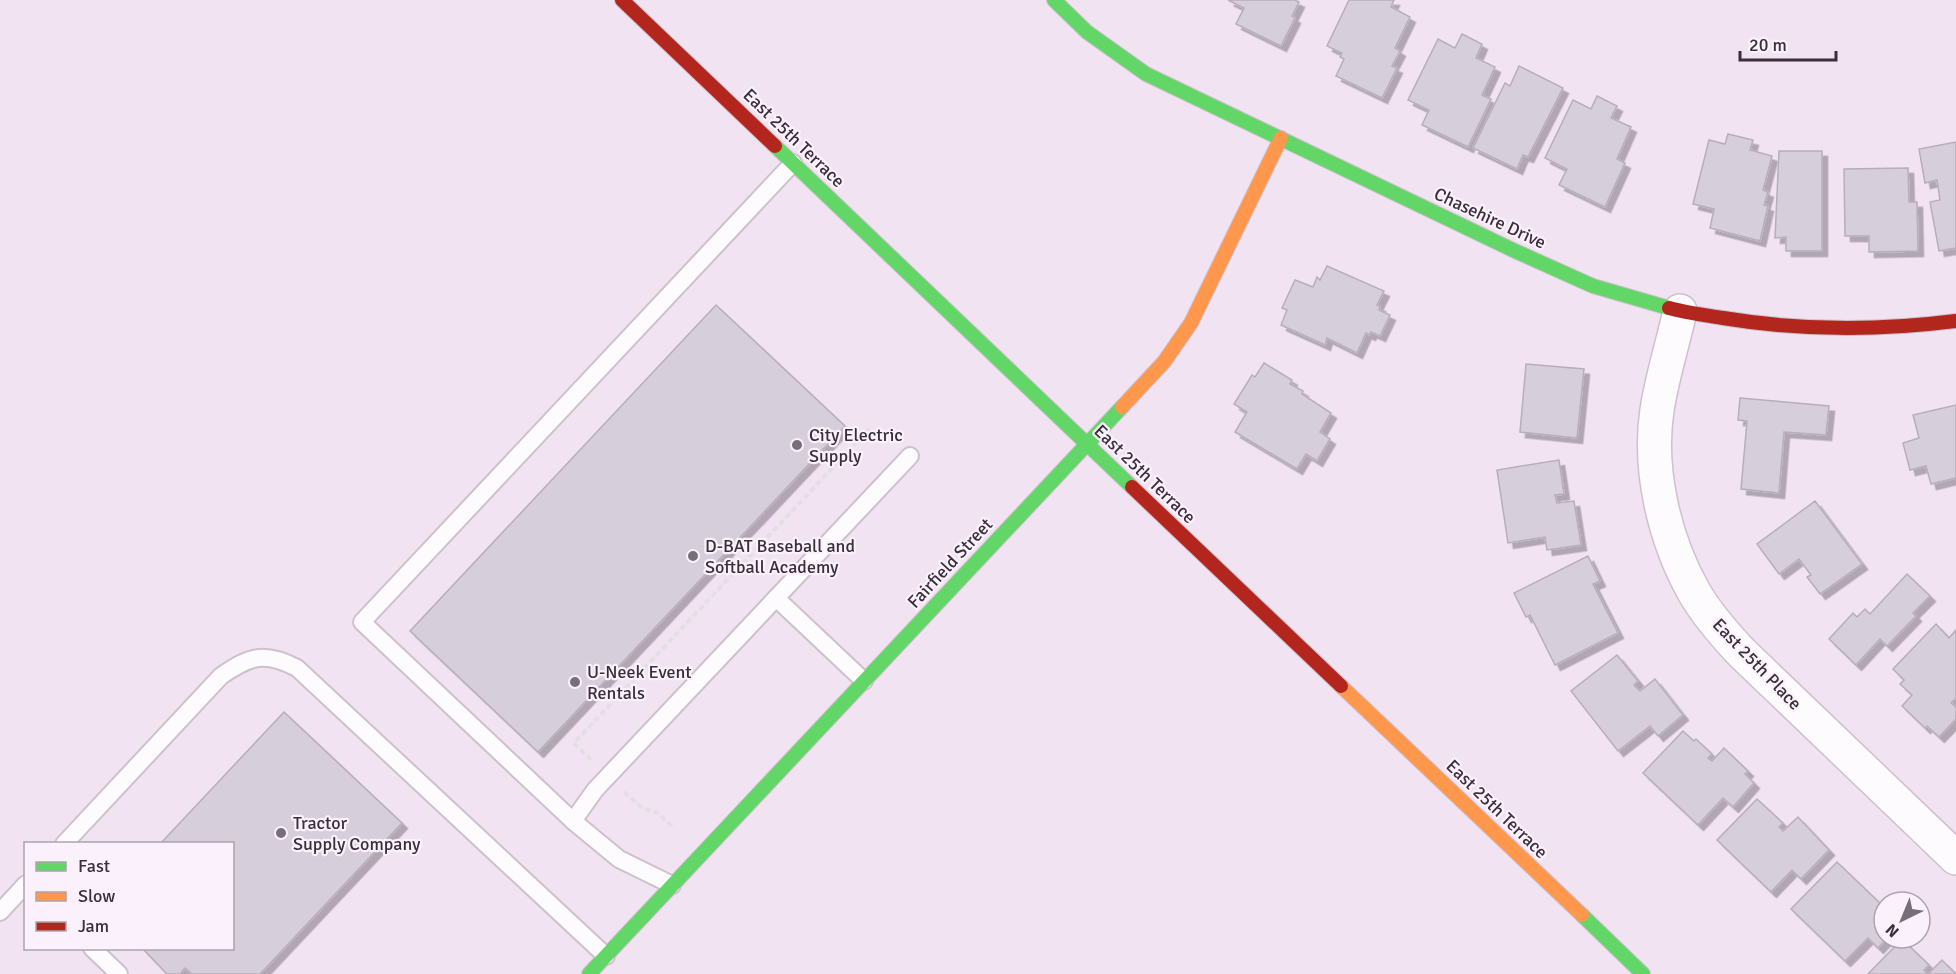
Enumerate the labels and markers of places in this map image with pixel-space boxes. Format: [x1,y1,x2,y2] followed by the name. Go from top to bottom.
[809,424,903,467] place label: City Electric Supply
[790,438,804,452] marker: City Electric Supply
[705,535,855,578] place label: D-BAT Baseball and Softball Academy
[686,549,700,563] marker: D-BAT Baseball and Softball Academy
[587,661,692,704] place label: U-Neek Event Rentals
[568,675,582,689] marker: U-Neek Event Rentals
[293,812,421,855] place label: Tractor Supply Company
[274,826,288,840] marker: Tractor Supply Company

